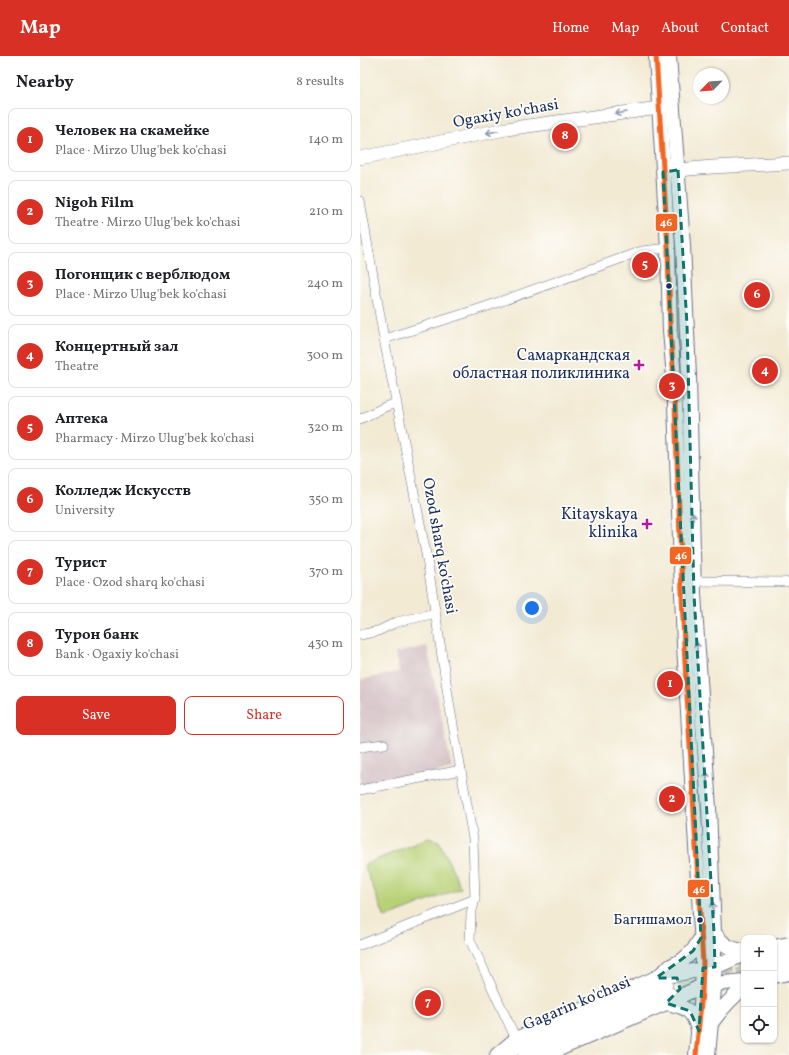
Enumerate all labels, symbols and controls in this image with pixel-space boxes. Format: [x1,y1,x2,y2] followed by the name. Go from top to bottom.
[20,15,61,41] text: Map
[552,19,589,38] text: Home
[611,19,639,38] text: Map
[661,19,699,38] text: About
[721,19,769,38] text: Contact
[693,68,729,104] north arrow
[16,71,74,94] text: Nearby
[296,73,344,91] text: 8 results
[451,94,561,134] street label: Ogaxiy ko'chasi
[614,109,627,117] one-way arrow
[55,121,209,142] text: Человек на скамейке
[552,121,578,151] pin: 8
[486,128,499,136] one-way arrow
[27,131,33,149] text: 1
[309,131,343,149] text: 140 m
[55,142,227,160] text: Place · Mirzo Ulug'bek ko'chasi
[55,193,134,214] text: Nigoh Film
[27,203,33,221] text: 2
[309,203,343,221] text: 210 m
[655,213,678,232] line badge: 46
[55,214,241,232] text: Theatre · Mirzo Ulug'bek ko'chasi
[660,216,672,231] text: 46
[632,250,658,280] pin: 5
[55,265,230,286] text: Погонщик с верблюдом
[27,275,33,293] text: 3
[307,275,343,293] text: 240 m
[744,280,770,310] pin: 6
[664,281,674,291] unlabelled marker
[55,286,227,304] text: Place · Mirzo Ulug'bek ko'chasi
[55,337,178,358] text: Концертный зал
[453,345,630,385] place label: Самаркандская областная поликлиника
[26,347,34,365] text: 4
[307,347,343,365] text: 300 m
[752,356,778,386] pin: 4
[55,358,99,376] text: Theatre
[633,359,645,371] marker: Самаркандская областная поликлиника
[659,371,685,401] pin: 3
[55,409,108,430] text: Аптека
[27,419,33,437] text: 5
[308,419,343,437] text: 320 m
[55,430,254,448] text: Pharmacy · Mirzo Ulug'bek ko'chasi
[416,476,462,616] street label: Ozod sharq ko'chasi
[55,481,191,502] text: Колледж Искусств
[26,491,34,509] text: 6
[308,491,343,509] text: 350 m
[55,502,115,520] text: University
[561,504,638,544] place label: Kitayskaya klinika
[689,512,697,525] one-way arrow
[641,518,653,530] marker: Kitayskaya klinika
[669,546,692,565] line badge: 46
[675,549,687,564] text: 46
[55,553,107,574] text: Турист
[27,563,33,581] text: 7
[309,563,343,581] text: 370 m
[55,574,205,592] text: Place · Ozod sharq ko'chasi
[522,598,542,618] your location
[55,625,139,646] text: Турон банк
[26,635,34,653] text: 8
[307,635,343,653] text: 430 m
[694,642,701,655] one-way arrow
[55,646,179,664] text: Bank · Ogaxiy ko'chasi
[657,669,683,699] pin: 1
[16,696,176,735] button: Save
[184,696,344,735] button: Share
[703,772,710,785] one-way arrow
[659,784,685,814] pin: 2
[687,879,710,898] line badge: 46
[693,883,705,898] text: 46
[709,902,717,915] one-way arrow
[613,910,692,931] place label: Багишамол
[695,915,705,925] marker: Багишамол
[741,935,777,1043] map controls
[741,935,777,971] button: +
[520,971,634,1037] street label: Gagarin ko'chasi
[741,971,777,1007] button: −
[415,988,441,1018] pin: 7
[741,1007,777,1043] button: locate

